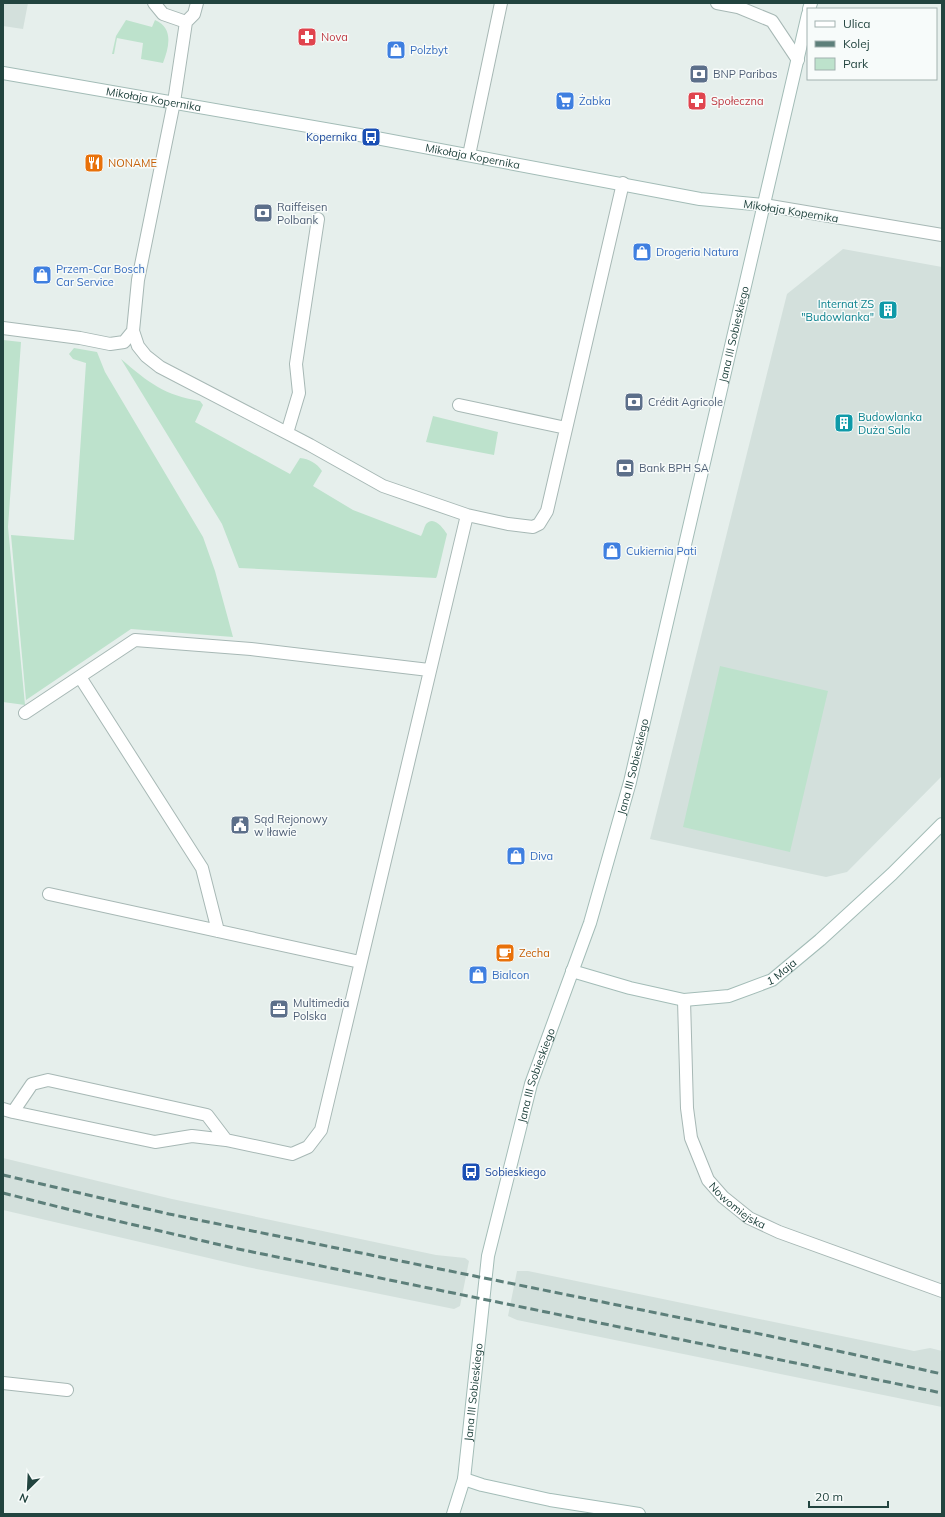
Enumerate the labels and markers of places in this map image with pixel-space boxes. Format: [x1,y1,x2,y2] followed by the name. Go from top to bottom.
[296,26,318,48] pharmacy icon: Nova
[321,30,348,44] place label: Nova
[385,39,407,61] shop icon: Polzbyt
[410,43,448,57] place label: Polzbyt
[688,63,710,85] bank icon: BNP Paribas
[713,67,778,81] place label: BNP Paribas
[554,90,576,112] supermarket icon: Żabka
[686,90,708,112] pharmacy icon: Społeczna
[579,94,611,108] place label: Żabka
[711,94,764,108] place label: Społeczna
[360,126,382,148] bus stop icon: Kopernika
[306,130,357,144] place label: Kopernika
[83,152,105,174] restaurant icon: NONAME
[108,156,157,170] place label: NONAME
[277,200,327,227] place label: Raiffeisen Polbank
[252,202,274,224] bank icon: Raiffeisen Polbank
[631,241,653,263] shop icon: Drogeria Natura
[656,245,739,259] place label: Drogeria Natura
[56,262,145,289] place label: Przem-Car Bosch Car Service
[31,264,53,286] shop icon: Przem-Car Bosch Car Service
[801,297,874,324] place label: Internat ZS "Budowlanka"
[877,299,899,321] building icon: Internat ZS "Budowlanka"
[623,391,645,413] bank icon: Crédit Agricole
[648,395,723,409] place label: Crédit Agricole
[858,410,922,437] place label: Budowlanka Duża Sala
[833,412,855,434] building icon: Budowlanka Duża Sala
[614,457,636,479] bank icon: Bank BPH SA
[639,461,709,475] place label: Bank BPH SA
[601,540,623,562] shop icon: Cukiernia Pati
[626,544,697,558] place label: Cukiernia Pati
[254,812,328,839] place label: Sąd Rejonowy w Iławie
[229,814,251,836] public building icon: Sąd Rejonowy w Iławie
[505,845,527,867] shop icon: Diva
[530,849,553,863] place label: Diva
[494,942,516,964] cafe icon: Zecha
[519,946,550,960] place label: Zecha
[467,964,489,986] shop icon: Bialcon
[492,968,529,982] place label: Bialcon
[293,996,349,1023] place label: Multimedia Polska
[268,998,290,1020] office icon: Multimedia Polska
[460,1161,482,1183] bus stop icon: Sobieskiego
[485,1165,546,1179] place label: Sobieskiego

